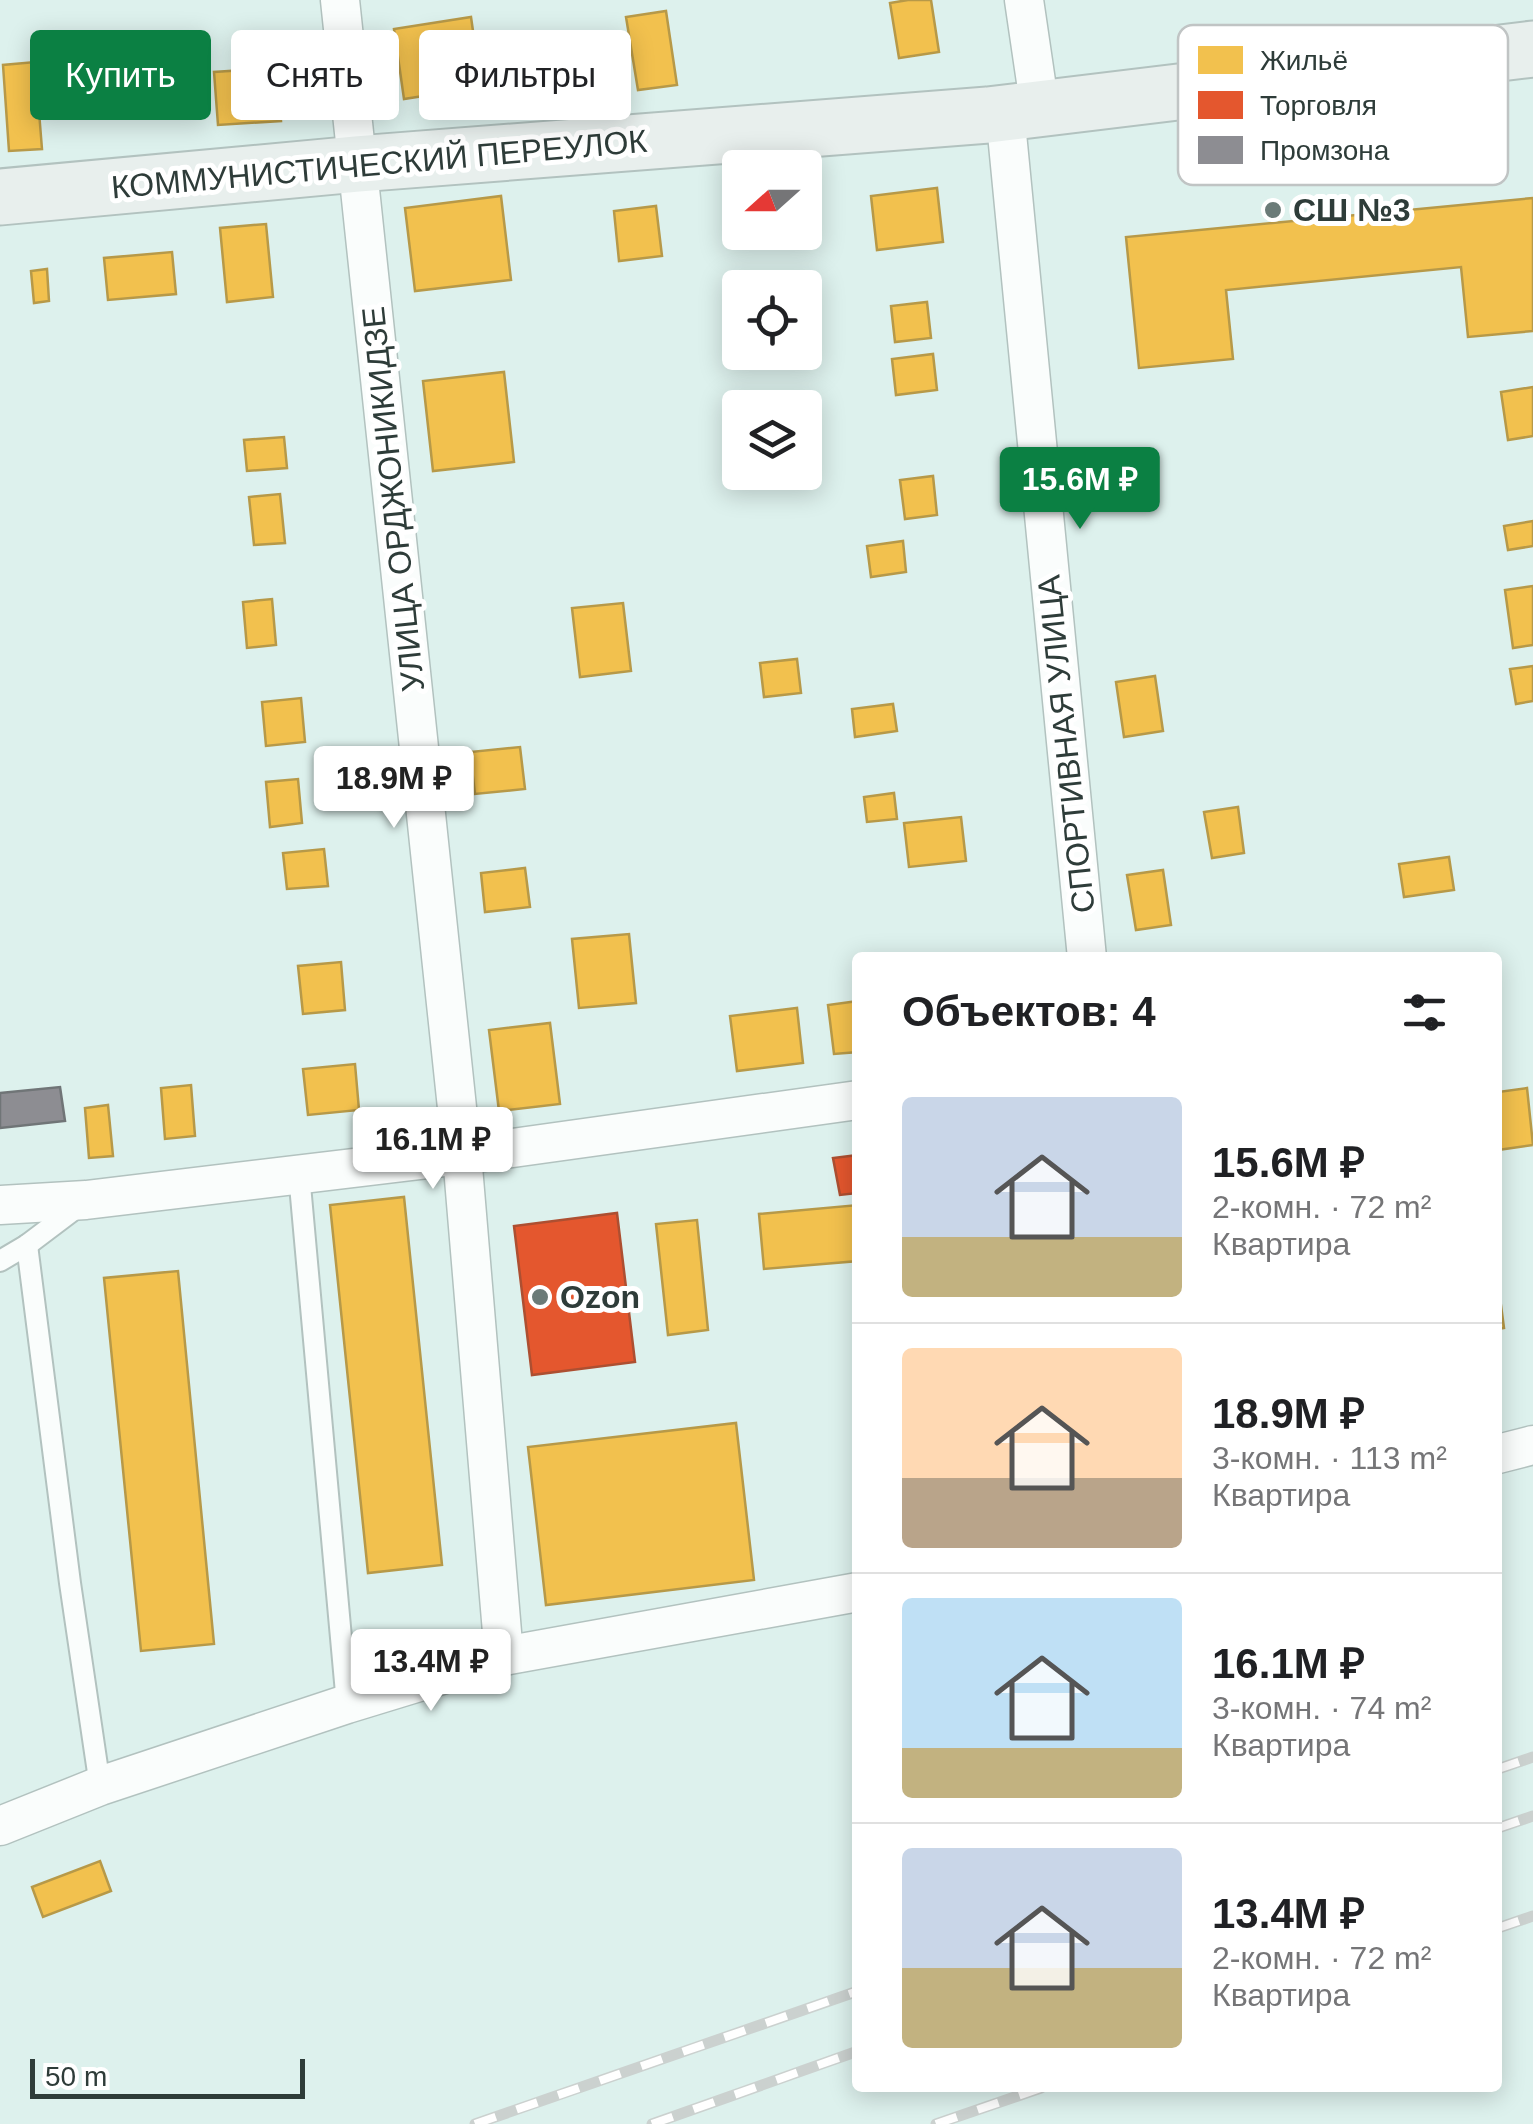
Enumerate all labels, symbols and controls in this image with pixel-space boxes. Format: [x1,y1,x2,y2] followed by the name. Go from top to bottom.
[1178,25,1508,185] legend
[30,30,211,120] chip: Купить
[231,30,399,120] chip: Снять
[419,30,631,120] chip: Фильтры
[1260,45,1348,76] text: Жильё
[1260,90,1377,121] text: Торговля
[110,123,649,205] street label: КОММУНИСТИЧЕСКИЙ ПЕРЕУЛОК
[1260,135,1390,166] text: Промзона
[722,150,822,250] north arrow
[722,150,822,490] map controls
[1293,192,1411,228] place label: СШ №3
[1262,199,1284,221] marker: СШ №3
[722,270,822,370] button: locate
[355,305,431,693] street label: УЛИЦА ОРДЖОНИКИДЗЕ
[722,390,822,490] button: layers
[988,447,1172,532] pin: 15.6M ₽
[1022,461,1138,497] text: 15.6M ₽
[1030,573,1102,915] street label: СПОРТИВНАЯ УЛИЦА
[302,746,486,831] pin: 18.9M ₽
[336,760,452,796] text: 18.9M ₽
[1397,985,1452,1040] icon: filters
[902,988,1156,1035] text: Объектов: 4
[341,1107,525,1192] pin: 16.1M ₽
[375,1121,491,1157] text: 16.1M ₽
[982,1137,1102,1257] icon: home
[1212,1139,1365,1186] text: 15.6M ₽
[1212,1189,1431,1225] text: 2-комн. · 72 m²
[1212,1226,1350,1262] text: Квартира
[560,1279,640,1315] place label: Ozon
[529,1286,551,1308] marker: Ozon
[982,1388,1102,1508] icon: home
[1212,1390,1365,1437] text: 18.9M ₽
[1212,1440,1447,1476] text: 3-комн. · 113 m²
[1212,1477,1350,1513] text: Квартира
[339,1629,523,1714] pin: 13.4M ₽
[982,1638,1102,1758] icon: home
[1212,1640,1365,1687] text: 16.1M ₽
[373,1643,489,1679] text: 13.4M ₽
[1212,1690,1431,1726] text: 3-комн. · 74 m²
[1212,1727,1350,1763] text: Квартира
[982,1888,1102,2008] icon: home
[1212,1890,1365,1937] text: 13.4M ₽
[1212,1940,1431,1976] text: 2-комн. · 72 m²
[1212,1977,1350,2013] text: Квартира
[30,2054,305,2098] scale bar
[45,2061,107,2092] text: 50 m

